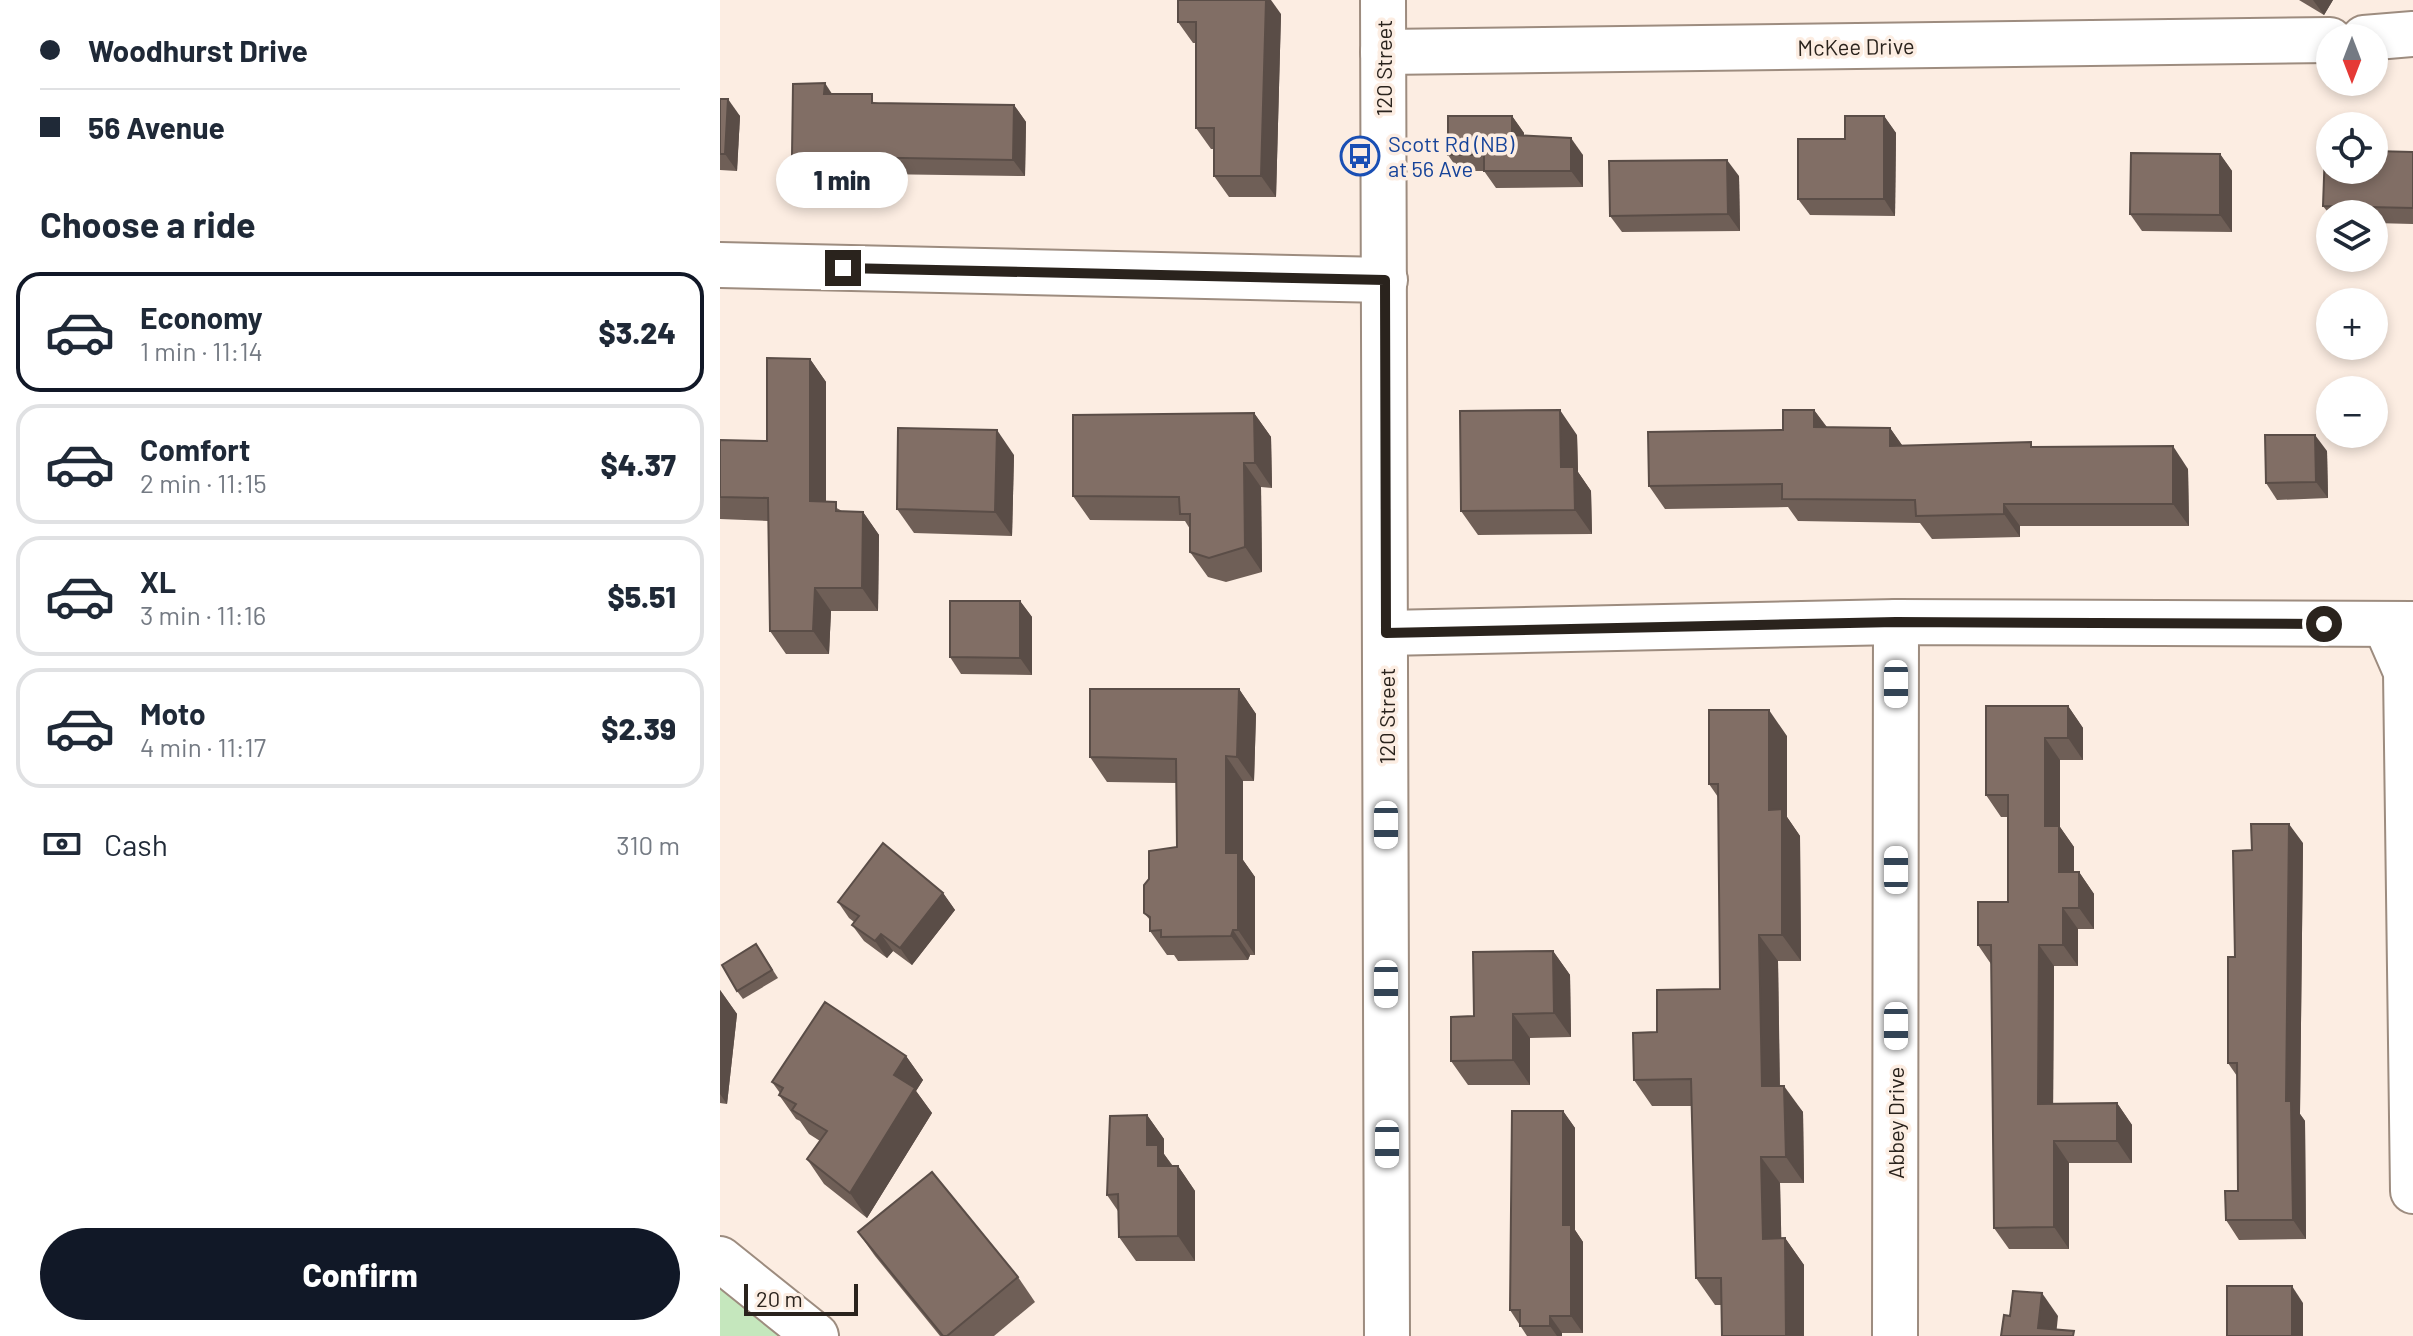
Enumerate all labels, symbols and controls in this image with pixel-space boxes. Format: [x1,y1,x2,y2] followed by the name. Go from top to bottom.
[1370,20,1396,116] street label: 120 Street
[2316,24,2388,96] north arrow
[2316,24,2388,448] map controls
[88,32,308,68] text: Woodhurst Drive
[1797,32,1915,60] street label: McKee Drive
[88,109,225,145] text: 56 Avenue
[2316,112,2388,184] button: locate
[1388,130,1514,181] place label: Scott Rd (NB) at 56 Ave
[1339,135,1381,177] bus stop icon: Scott Rd (NB) at 56 Ave
[777,152,909,208] callout: 1 min
[813,164,871,195] text: 1 min
[2316,200,2388,272] button: layers
[40,202,256,245] text: Choose a ride
[825,250,861,286] route end
[2316,288,2388,360] button: +
[44,296,116,368] icon: car
[140,299,263,335] text: Economy
[599,314,676,350] text: $3.24
[140,335,263,366] text: 1 min · 11:14
[2316,376,2388,448] button: −
[44,428,116,500] icon: car
[140,431,250,467] text: Comfort
[600,446,676,482] text: $4.37
[140,467,267,498] text: 2 min · 11:15
[44,560,116,632] icon: car
[140,563,176,599] text: XL
[607,578,676,614] text: $5.51
[140,599,266,630] text: 3 min · 11:16
[2306,606,2342,642] route start
[1884,660,1908,708] car
[1373,668,1399,764] street label: 120 Street
[44,692,116,764] icon: car
[140,695,206,731] text: Moto
[601,710,676,746] text: $2.39
[140,731,266,762] text: 4 min · 11:17
[1374,801,1398,849] car
[40,822,84,866] icon: cash
[104,826,168,862] text: Cash
[616,829,680,860] text: 310 m
[1884,846,1908,894] car
[1374,960,1398,1008] car
[1884,1002,1908,1050] car
[1882,1067,1908,1179] street label: Abbey Drive
[1375,1120,1399,1168] car
[40,1228,680,1320] button: Confirm
[744,1280,858,1316] scale bar
[756,1285,803,1311] text: 20 m

